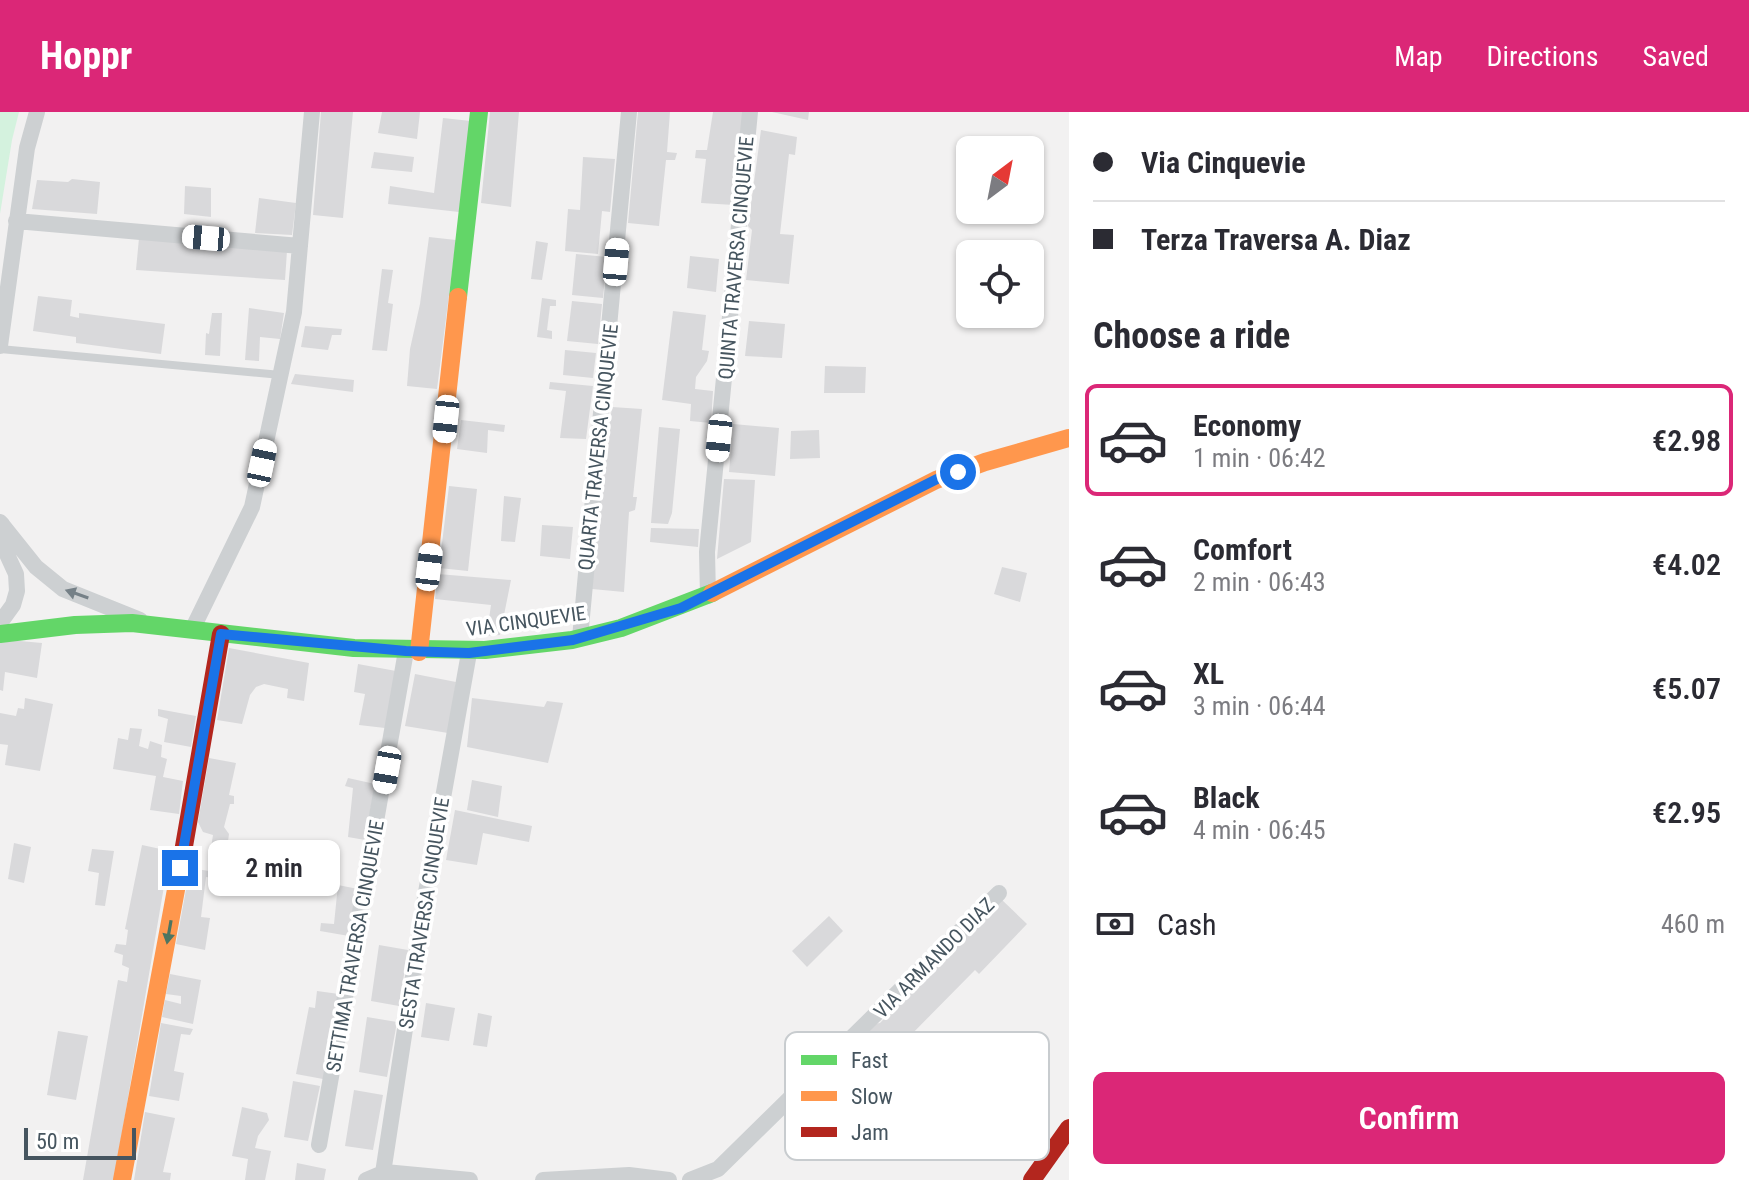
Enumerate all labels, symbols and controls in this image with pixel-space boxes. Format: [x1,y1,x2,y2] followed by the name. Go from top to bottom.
[40,34,132,78] text: Hoppr
[1394,40,1443,73] text: Map
[1487,40,1598,73] text: Directions
[1642,40,1709,73] text: Saved
[713,135,759,380] street label: QUINTA TRAVERSA CINQUEVIE
[956,136,1044,224] north arrow
[956,136,1044,328] map controls
[1141,145,1306,180] text: Via Cinquevie
[1141,222,1411,257] text: Terza Traversa A. Diaz
[181,224,231,252] car
[602,237,630,287] car
[956,240,1044,328] button: locate
[1093,315,1290,357] text: Choose a ride
[573,322,623,571] street label: QUARTA TRAVERSA CINQUEVIE
[432,394,460,444] car
[1097,404,1169,476] icon: car
[1193,408,1301,443] text: Economy
[705,413,733,463] car
[1652,423,1721,458] text: €2.98
[245,437,279,489] car
[1193,443,1326,473] text: 1 min · 06:42
[940,454,976,490] route start
[1097,528,1169,600] icon: car
[1193,532,1292,567] text: Comfort
[414,542,444,592] car
[1652,547,1721,582] text: €4.02
[1193,567,1326,597] text: 2 min · 06:43
[65,587,89,600] one-way arrow
[465,601,587,641] street label: VIA CINQUEVIE
[1097,652,1169,724] icon: car
[1193,656,1224,691] text: XL
[1652,671,1721,706] text: €5.07
[1193,691,1326,721] text: 3 min · 06:44
[371,744,403,796] car
[1097,776,1169,848] icon: car
[1193,780,1260,815] text: Black
[394,795,454,1030] street label: SESTA TRAVERSA CINQUEVIE
[1652,795,1721,830] text: €2.95
[1193,815,1326,845] text: 4 min · 06:45
[321,818,389,1074] street label: SETTIMA TRAVERSA CINQUEVIE
[208,840,340,896] callout: 2 min
[162,850,198,886] route end
[245,853,303,883] text: 2 min
[869,893,999,1023] street label: VIA ARMANDO DIAZ
[1093,902,1137,946] icon: cash
[1157,907,1217,942] text: Cash
[1661,909,1725,939] text: 460 m
[162,920,174,945] one-way arrow
[785,1032,1049,1160] legend
[851,1048,888,1073] text: Fast
[1093,1072,1725,1164] button: Confirm
[851,1084,893,1109] text: Slow
[851,1120,889,1145] text: Jam
[24,1124,136,1160] scale bar
[36,1129,79,1154] text: 50 m

